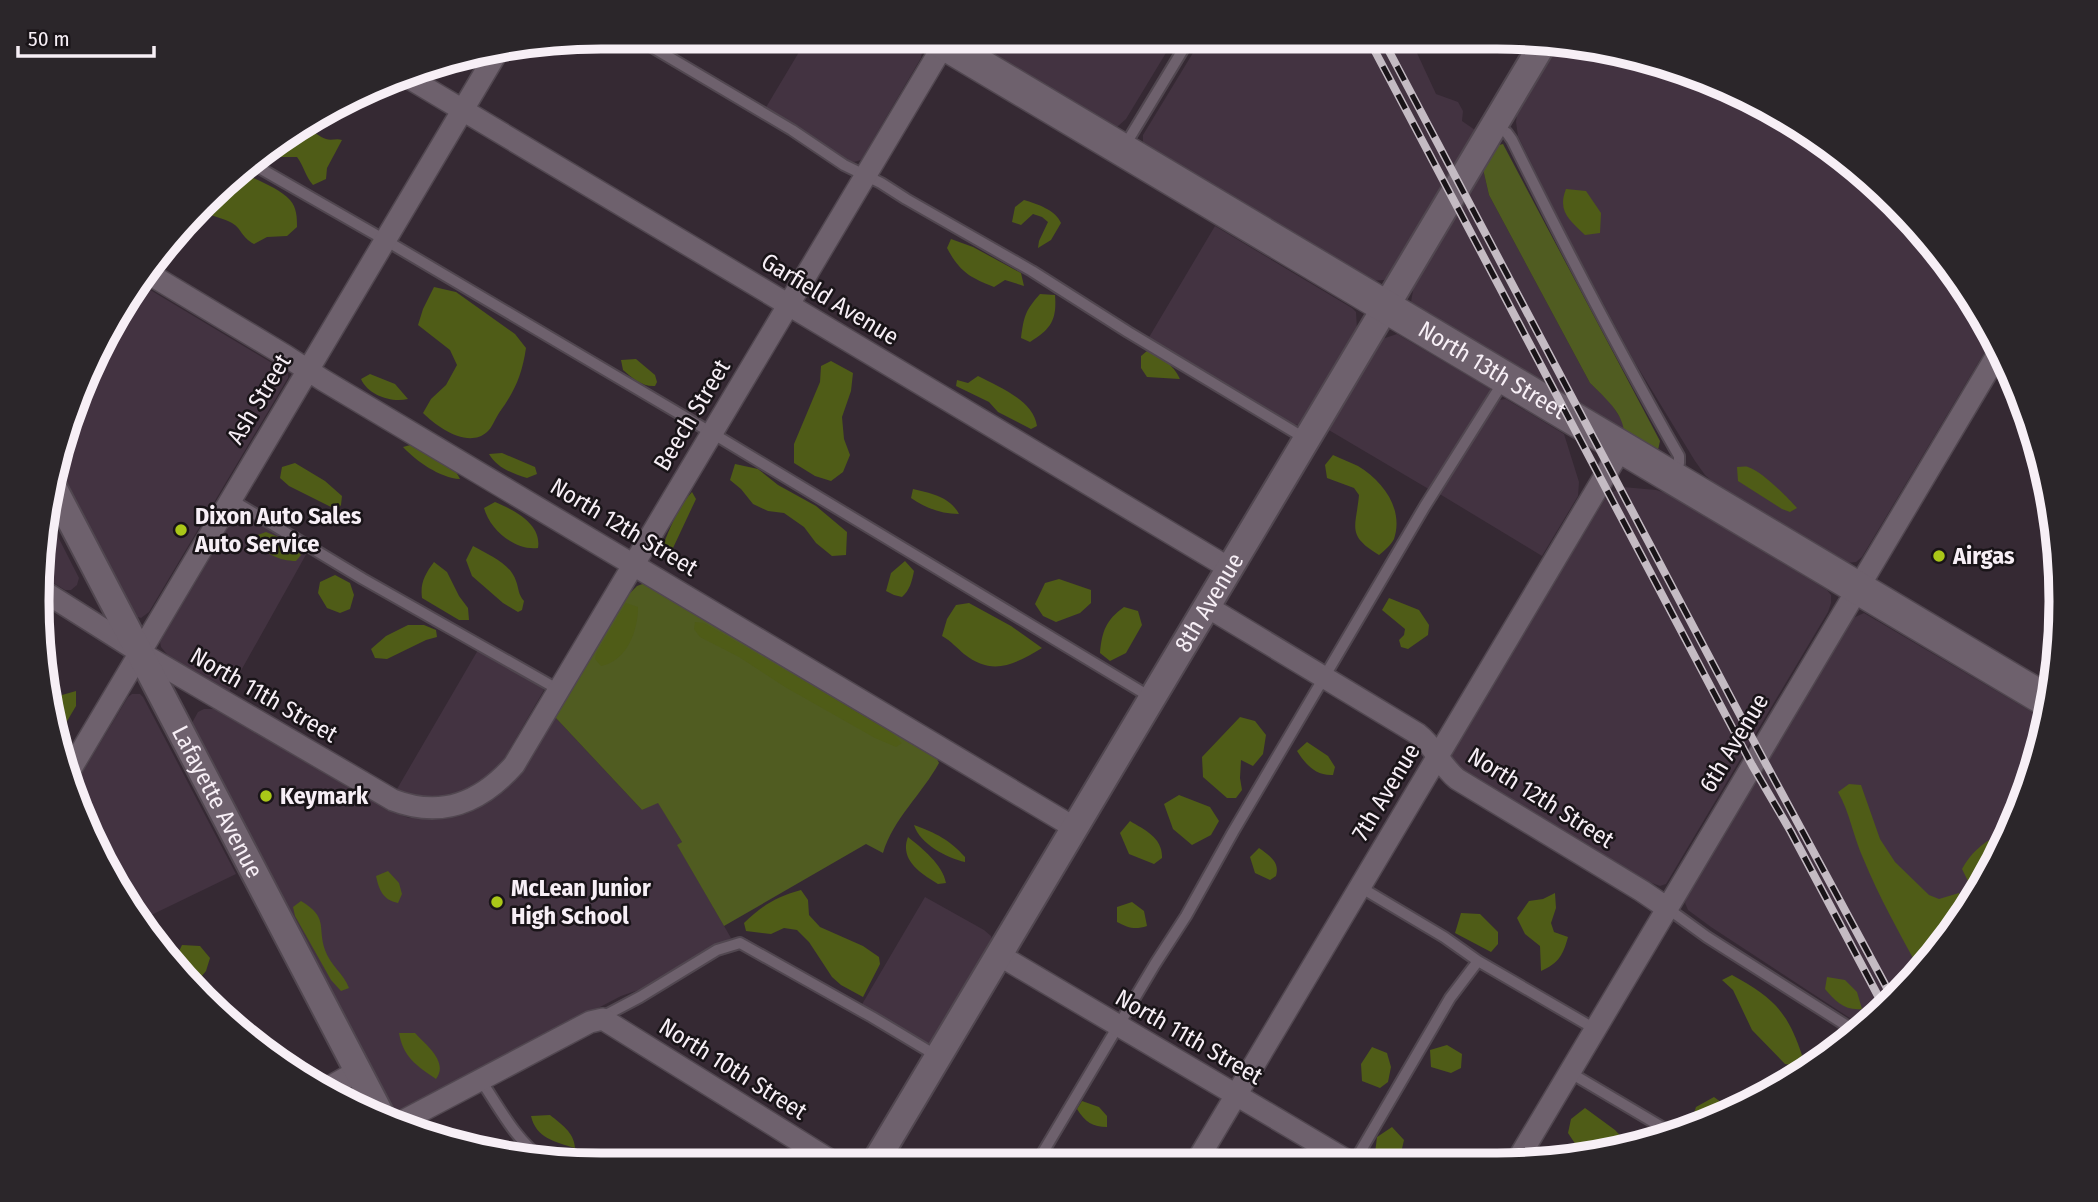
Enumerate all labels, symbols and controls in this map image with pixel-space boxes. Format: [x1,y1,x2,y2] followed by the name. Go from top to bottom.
[18,14,154,58] scale bar
[28,26,70,52] text: 50 m
[756,247,904,351] street label: Garfield Avenue
[1413,315,1571,425] street label: North 13th Street
[221,349,297,449] street label: Ash Street
[648,354,736,476] street label: Beech Street
[545,472,703,582] street label: North 12th Street
[194,502,362,558] place label: Dixon Auto Sales Auto Service
[173,522,189,538] marker: Dixon Auto Sales Auto Service
[1952,542,2015,570] place label: Airgas
[1169,548,1250,657] street label: 8th Avenue
[1931,548,1947,564] marker: Airgas
[185,642,343,749] street label: North 11th Street
[1694,689,1774,797] street label: 6th Avenue
[166,721,269,883] street label: Lafayette Avenue
[1346,739,1426,845] street label: 7th Avenue
[1463,742,1619,854] street label: North 12th Street
[280,782,369,810] place label: Keymark
[258,788,274,804] marker: Keymark
[511,874,651,930] place label: McLean Junior High School
[489,894,505,910] marker: McLean Junior High School
[1110,984,1268,1091] street label: North 11th Street
[654,1012,812,1126] street label: North 10th Street

